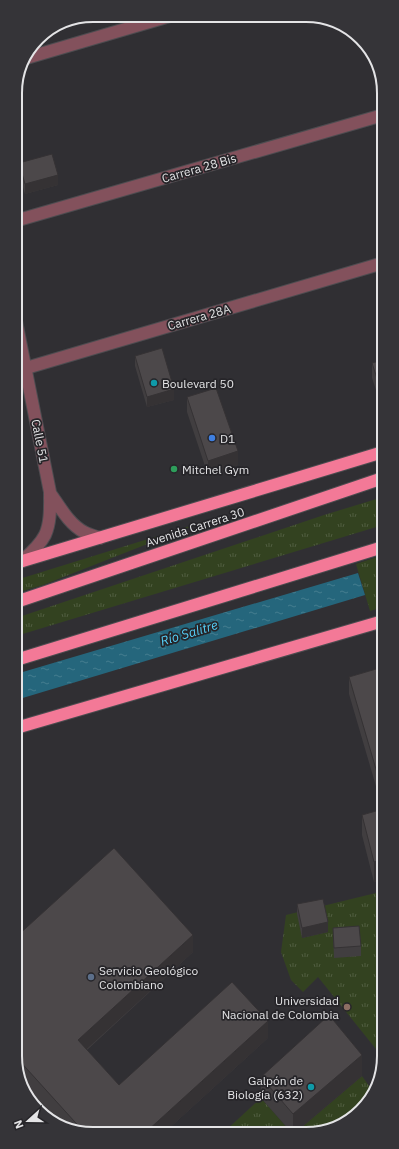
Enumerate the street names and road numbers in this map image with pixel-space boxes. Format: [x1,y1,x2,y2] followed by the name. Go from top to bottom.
[160,150,238,186] street label: Carrera 28 Bis
[166,301,233,333] street label: Carrera 28A
[28,418,52,464] street label: Calle 51
[144,504,246,550] street label: Avenida Carrera 30

